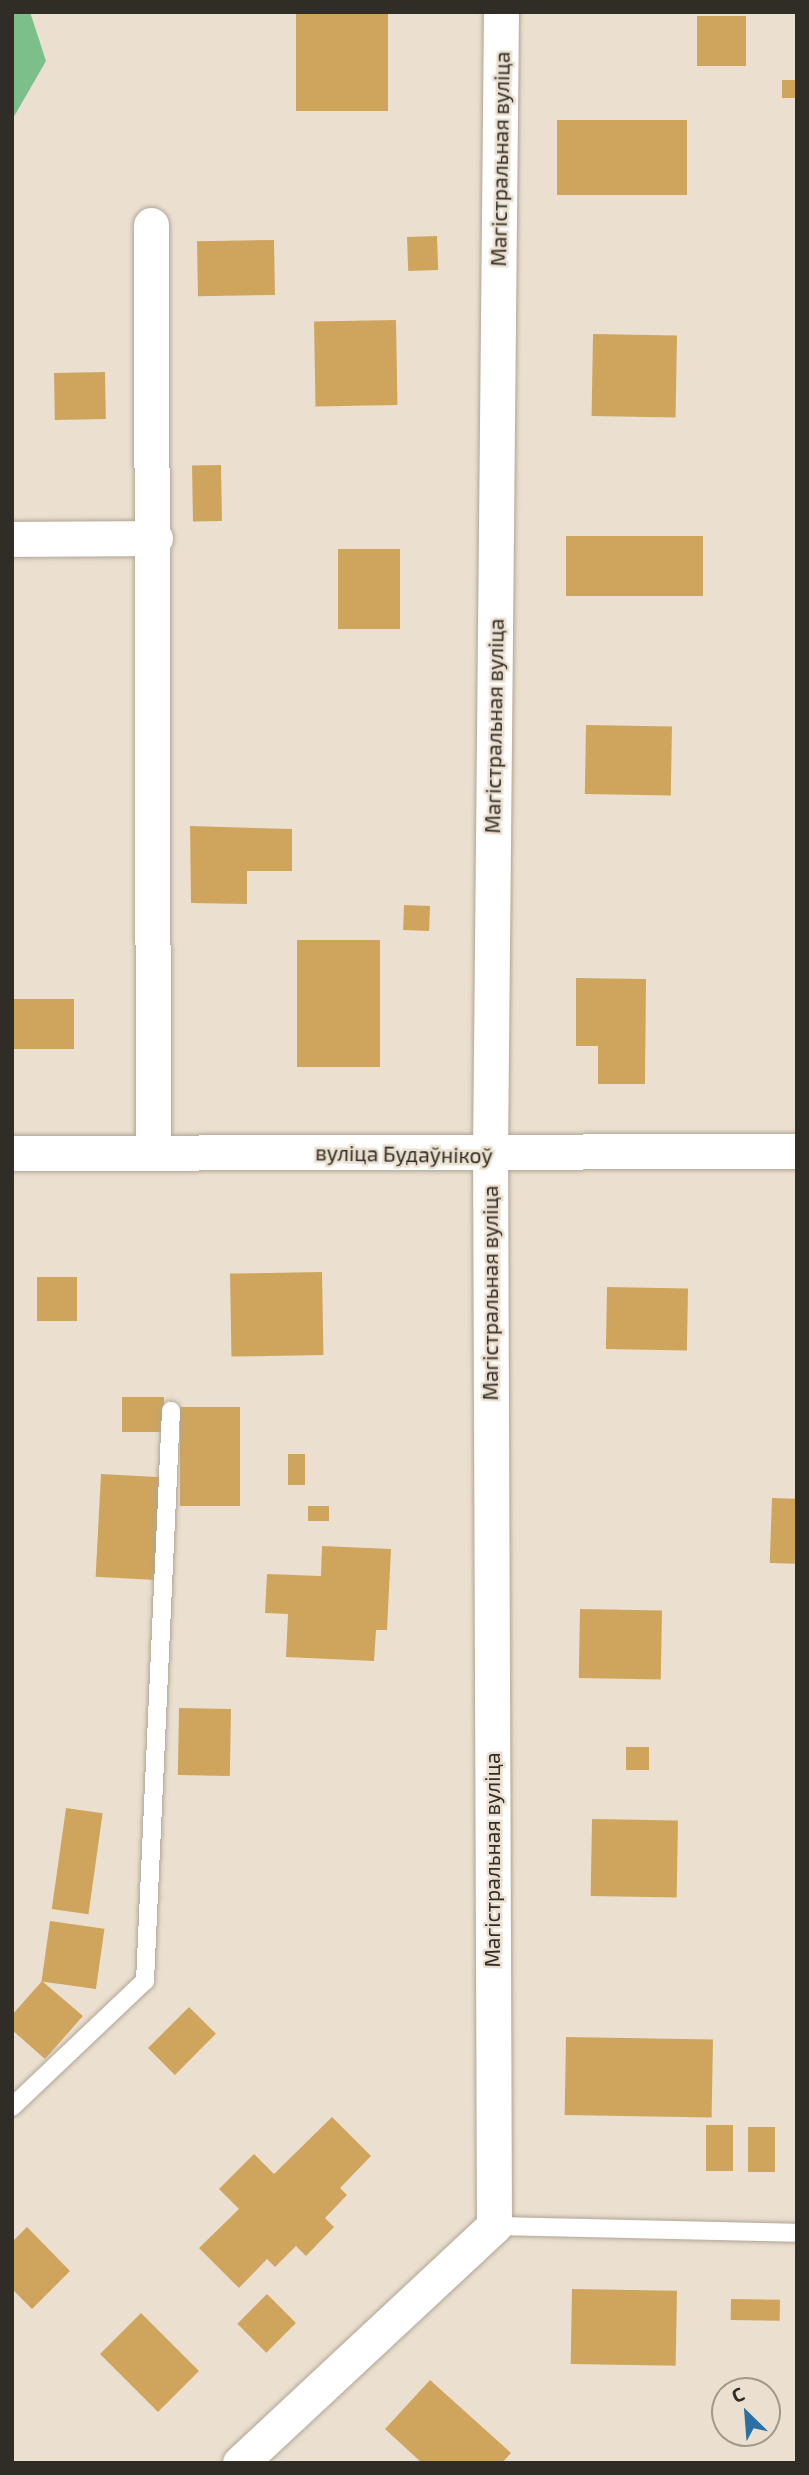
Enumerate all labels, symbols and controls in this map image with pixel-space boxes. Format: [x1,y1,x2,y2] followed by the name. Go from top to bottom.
[486,51,514,267] street label: Магістральная вуліца
[480,618,508,834] street label: Магістральная вуліца
[315,1140,493,1168] street label: вуліца Будаўнікоў
[477,1185,503,1401] street label: Магістральная вуліца
[479,1752,505,1968] street label: Магістральная вуліца
[711,2377,781,2447] north arrow
[728,2382,748,2407] text: С

